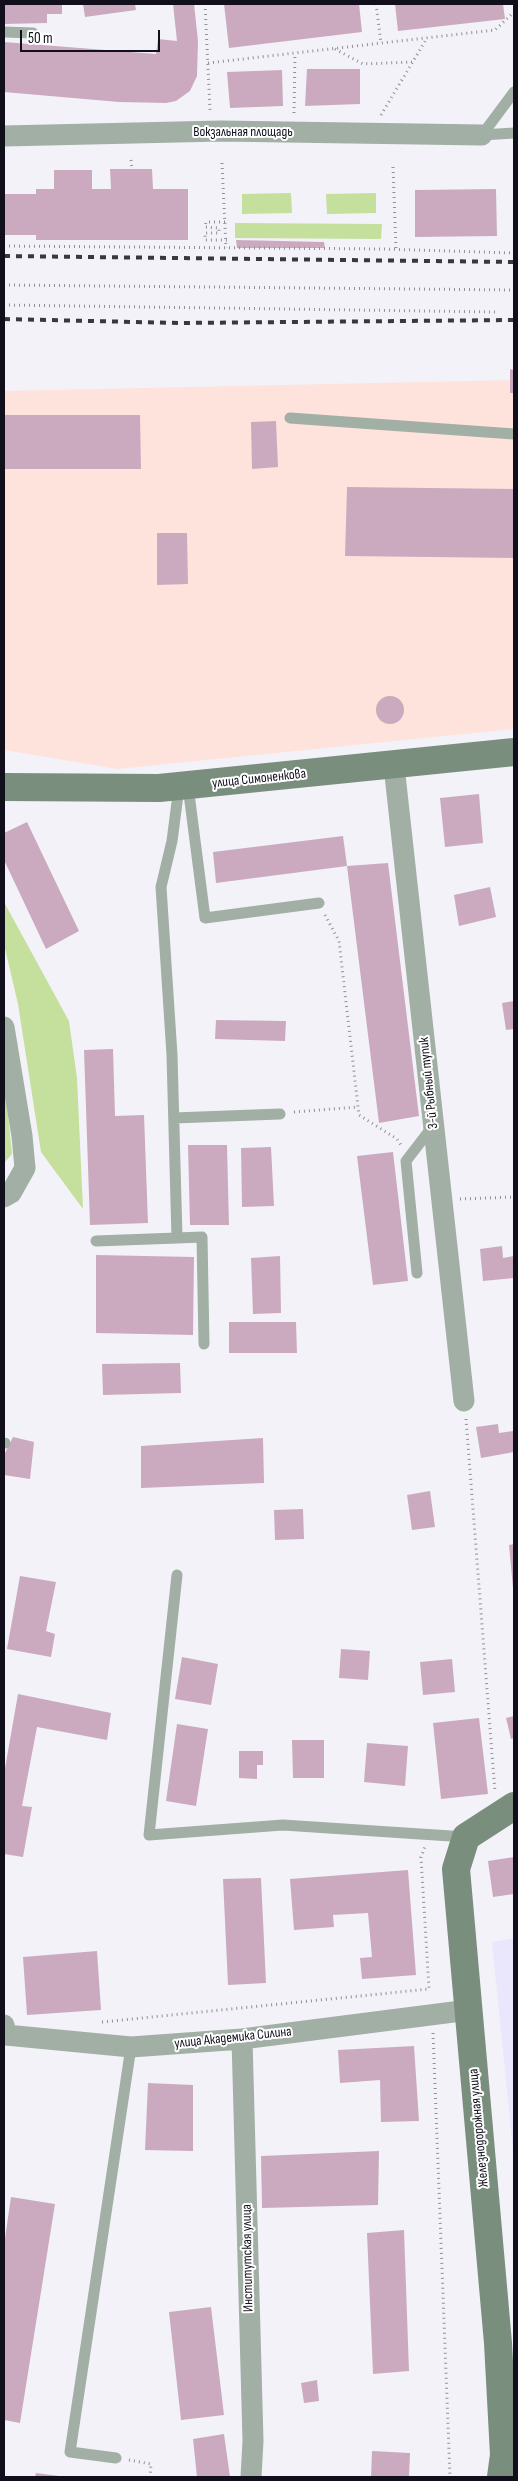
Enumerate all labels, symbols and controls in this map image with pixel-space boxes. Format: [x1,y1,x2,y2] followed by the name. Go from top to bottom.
[22,20,162,52] scale bar
[28,29,53,48] text: 50 m
[193,124,293,140] street label: Вокзальная площадь
[211,766,307,792] street label: улица Симоненкова
[416,1036,442,1130] street label: 3-й Рыбный тупик
[174,2023,292,2053] street label: улица Академика Силина
[465,2068,493,2188] street label: Железнодорожная улица
[239,2204,257,2312] street label: Институтская улица

